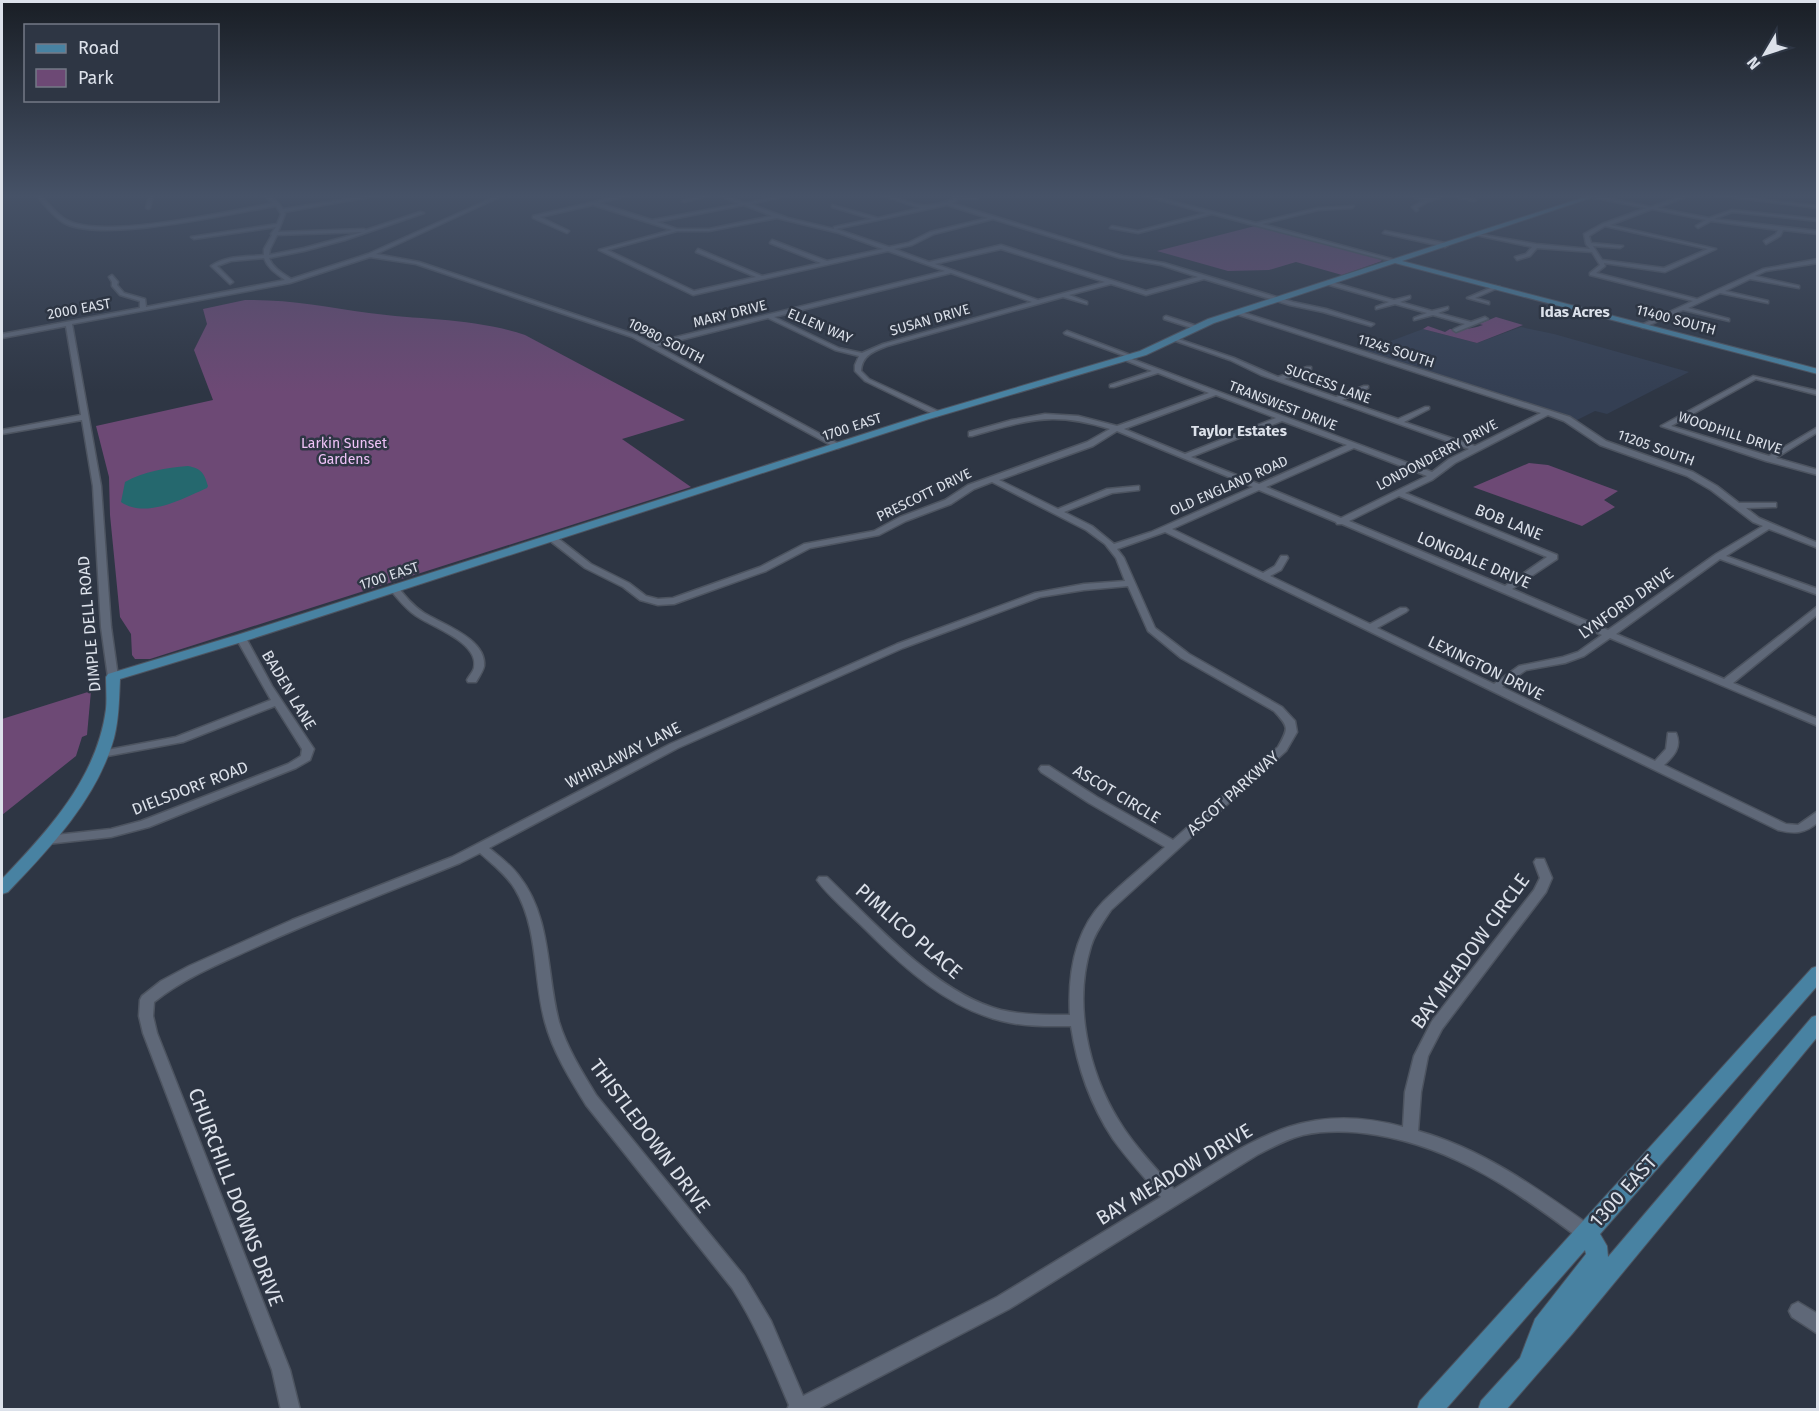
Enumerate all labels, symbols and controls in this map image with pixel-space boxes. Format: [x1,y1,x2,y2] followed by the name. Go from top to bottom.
[24,24,219,102] legend
[1735,24,1795,84] north arrow
[78,37,120,59] text: Road
[1743,53,1764,73] text: N
[78,67,114,89] text: Park
[46,295,113,323] street label: 2000 EAST
[691,297,769,331] street label: MARY DRIVE
[888,300,972,340] street label: SUSAN DRIVE
[1634,301,1718,339] street label: 11400 SOUTH
[1540,303,1610,321] district label: Idas Acres
[785,305,855,347] street label: ELLEN WAY
[625,314,707,368] street label: 10980 SOUTH
[1355,331,1437,371] street label: 11245 SOUTH
[1283,361,1373,407] street label: SUCCESS LANE
[1226,377,1340,435] street label: TRANSWEST DRIVE
[1676,408,1784,458] street label: WOODHILL DRIVE
[820,409,885,445] street label: 1700 EAST
[1373,416,1501,494] street label: LONDONDERRY DRIVE
[1191,422,1287,440] district label: Taylor Estates
[1615,426,1697,470] street label: 11205 SOUTH
[301,435,388,468] park label: Larkin Sunset Gardens
[1167,452,1291,520] street label: OLD ENGLAND ROAD
[874,465,974,525] street label: PRESCOTT DRIVE
[1472,500,1546,544] street label: BOB LANE
[1414,527,1534,593] street label: LONGDALE DRIVE
[74,555,104,693] street label: DIMPLE DELL ROAD
[357,558,422,594] street label: 1700 EAST
[1575,563,1677,643] street label: LYNFORD DRIVE
[1425,632,1547,704] street label: LEXINGTON DRIVE
[258,647,320,733] street label: BADEN LANE
[562,718,684,792] street label: WHIRLAWAY LANE
[1183,747,1283,839] street label: ASCOT PARKWAY
[129,757,251,819] street label: DIELSDORF ROAD
[1070,761,1164,827] street label: ASCOT CIRCLE
[1406,869,1534,1033] street label: BAY MEADOW CIRCLE
[851,878,967,984] street label: PIMLICO PLACE
[584,1054,716,1218] street label: THISTLEDOWN DRIVE
[183,1085,289,1309] street label: CHURCHILL DOWNS DRIVE
[1092,1118,1256,1230] street label: BAY MEADOW DRIVE
[1584,1149,1662,1232] street label: 1300 EAST

